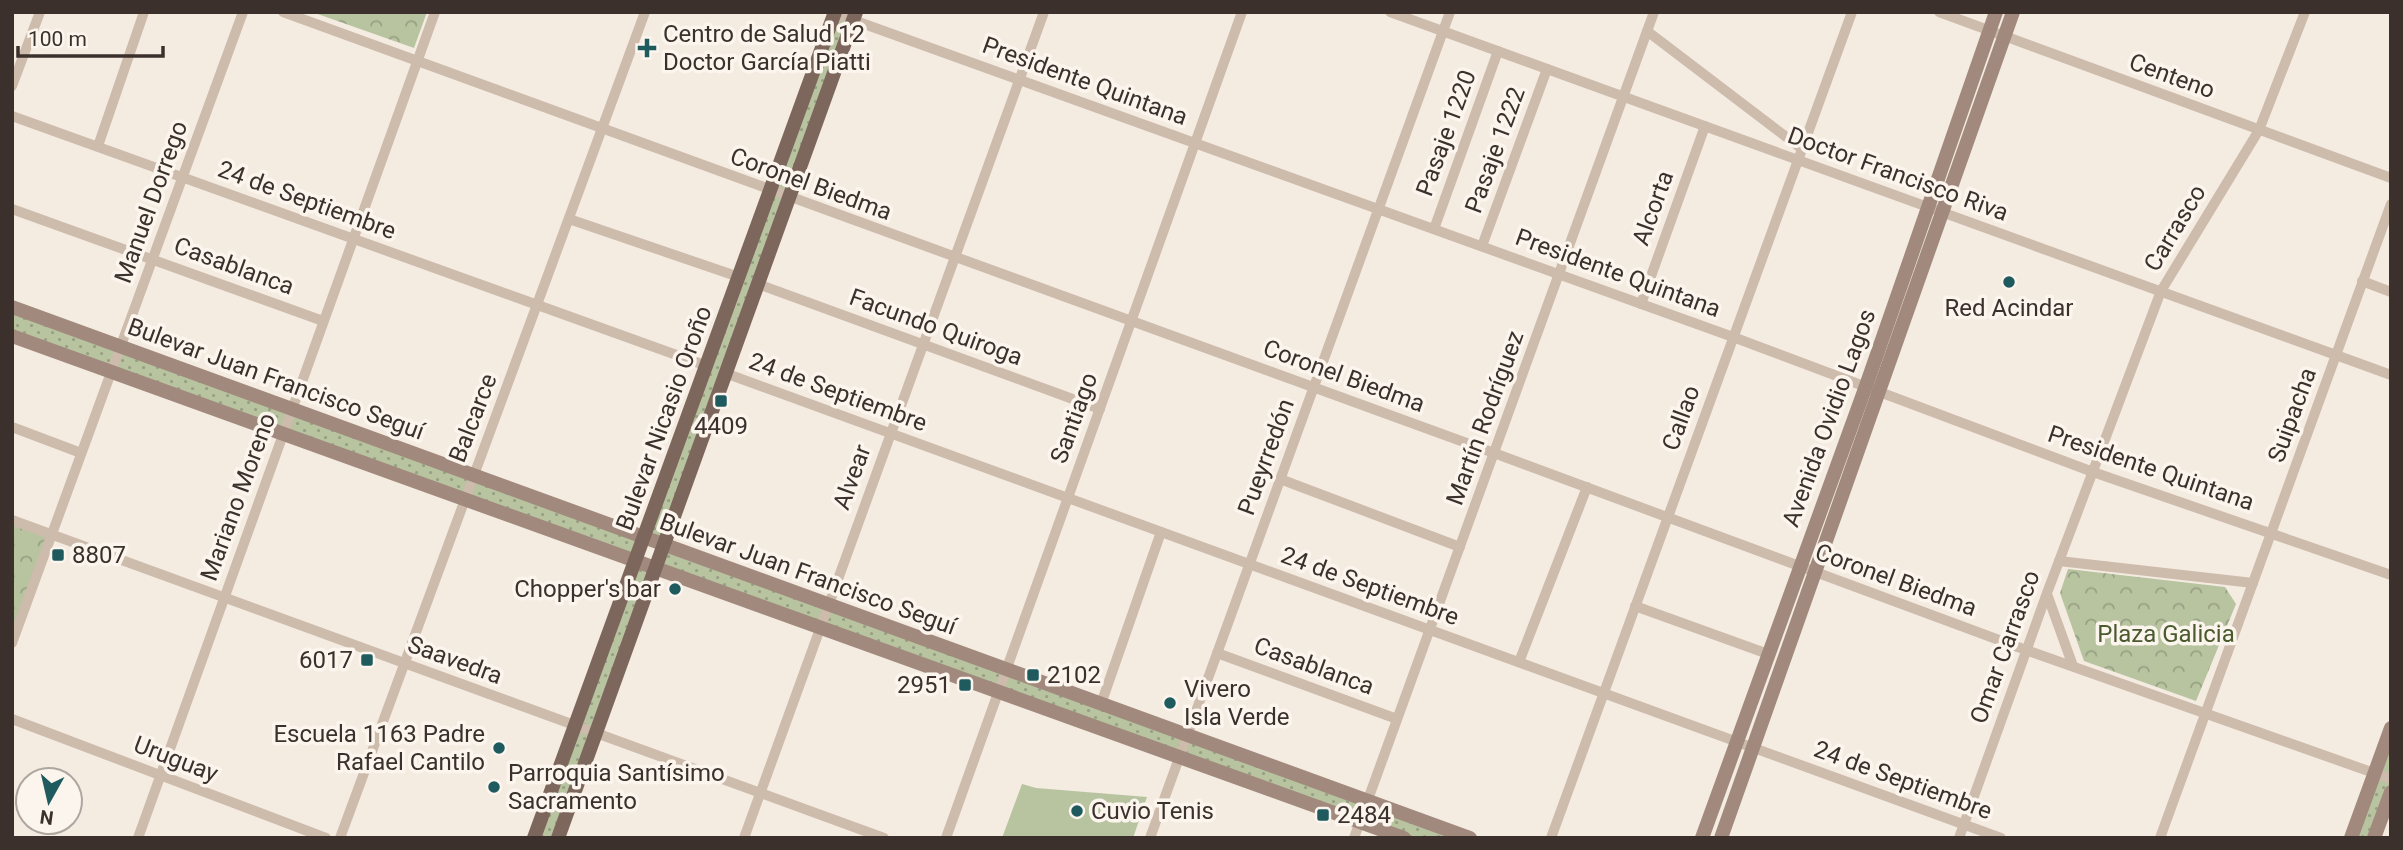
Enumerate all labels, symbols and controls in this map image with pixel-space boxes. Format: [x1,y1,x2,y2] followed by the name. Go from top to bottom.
[18,14,163,58] scale bar
[663,20,871,76] place label: Centro de Salud 12 Doctor García Piatti
[28,27,87,51] text: 100 m
[979,31,1191,131] street label: Presidente Quintana
[637,38,657,58] marker: Centro de Salud 12 Doctor García Piatti
[2125,48,2219,104] street label: Centeno
[1410,66,1482,200] street label: Pasaje 1220
[1459,83,1531,217] street label: Pasaje 1222
[109,117,193,287] street label: Manuel Dorrego
[1784,121,2012,227] street label: Doctor Francisco Riva
[726,142,896,226] street label: Coronel Biedma
[214,155,400,245] street label: 24 de Septiembre
[1627,167,1679,249] street label: Alcorta
[2138,180,2212,276] street label: Carrasco
[1512,223,1724,323] street label: Presidente Quintana
[170,231,298,301] street label: Casablanca
[2001,274,2017,290] marker: Red Acindar
[846,283,1026,371] street label: Facundo Quiroga
[1944,294,2074,322] place label: Red Acindar
[610,302,718,534] street label: Bulevar Nicasio Oroño
[1777,305,1881,531] street label: Avenida Ovidio Lagos
[124,312,429,446] street label: Bulevar Juan Francisco Seguí
[1441,327,1530,509] street label: Martín Rodríguez
[1259,334,1429,418] street label: Coronel Biedma
[745,347,931,437] street label: 24 de Septiembre
[2262,364,2322,466] street label: Suipacha
[1045,369,1103,467] street label: Santiago
[443,370,503,466] street label: Balcarce
[1656,382,1706,454] street label: Callao
[713,393,729,409] marker: 4409
[1232,395,1300,519] street label: Pueyrredón
[195,409,281,585] street label: Mariano Moreno
[694,412,748,440] place label: 4409
[2044,420,2258,516] street label: Presidente Quintana
[827,441,877,513] street label: Alvear
[656,507,961,641] street label: Bulevar Juan Francisco Seguí
[1811,538,1981,622] street label: Coronel Biedma
[72,541,126,569] place label: 8807
[1277,541,1463,631] street label: 24 de Septiembre
[50,547,66,563] marker: 8807
[1964,567,2046,727] street label: Omar Carrasco
[514,575,661,603] place label: Chopper's bar
[667,581,683,597] marker: Chopper's bar
[2097,620,2235,648] park label: Plaza Galicia
[404,630,506,690] street label: Saavedra
[1250,631,1378,701] street label: Casablanca
[299,646,353,674] place label: 6017
[359,652,375,668] marker: 6017
[1047,661,1101,689] place label: 2102
[1025,667,1041,683] marker: 2102
[897,671,951,699] place label: 2951
[1184,675,1289,731] place label: Vivero Isla Verde
[957,677,973,693] marker: 2951
[1162,695,1178,711] marker: Vivero Isla Verde
[273,720,485,776] place label: Escuela 1163 Padre Rafael Cantilo
[130,730,223,788] street label: Uruguay
[1810,735,1996,825] street label: 24 de Septiembre
[491,740,507,756] marker: Escuela 1163 Padre Rafael Cantilo
[508,759,725,815] place label: Parroquia Santísimo Sacramento
[14,766,84,836] north arrow
[486,779,502,795] marker: Parroquia Santísimo Sacramento
[1091,797,1214,825] place label: Cuvio Tenis
[1337,801,1391,829] place label: 2484
[1069,803,1085,819] marker: Cuvio Tenis
[38,805,55,830] text: N
[1315,807,1331,823] marker: 2484

